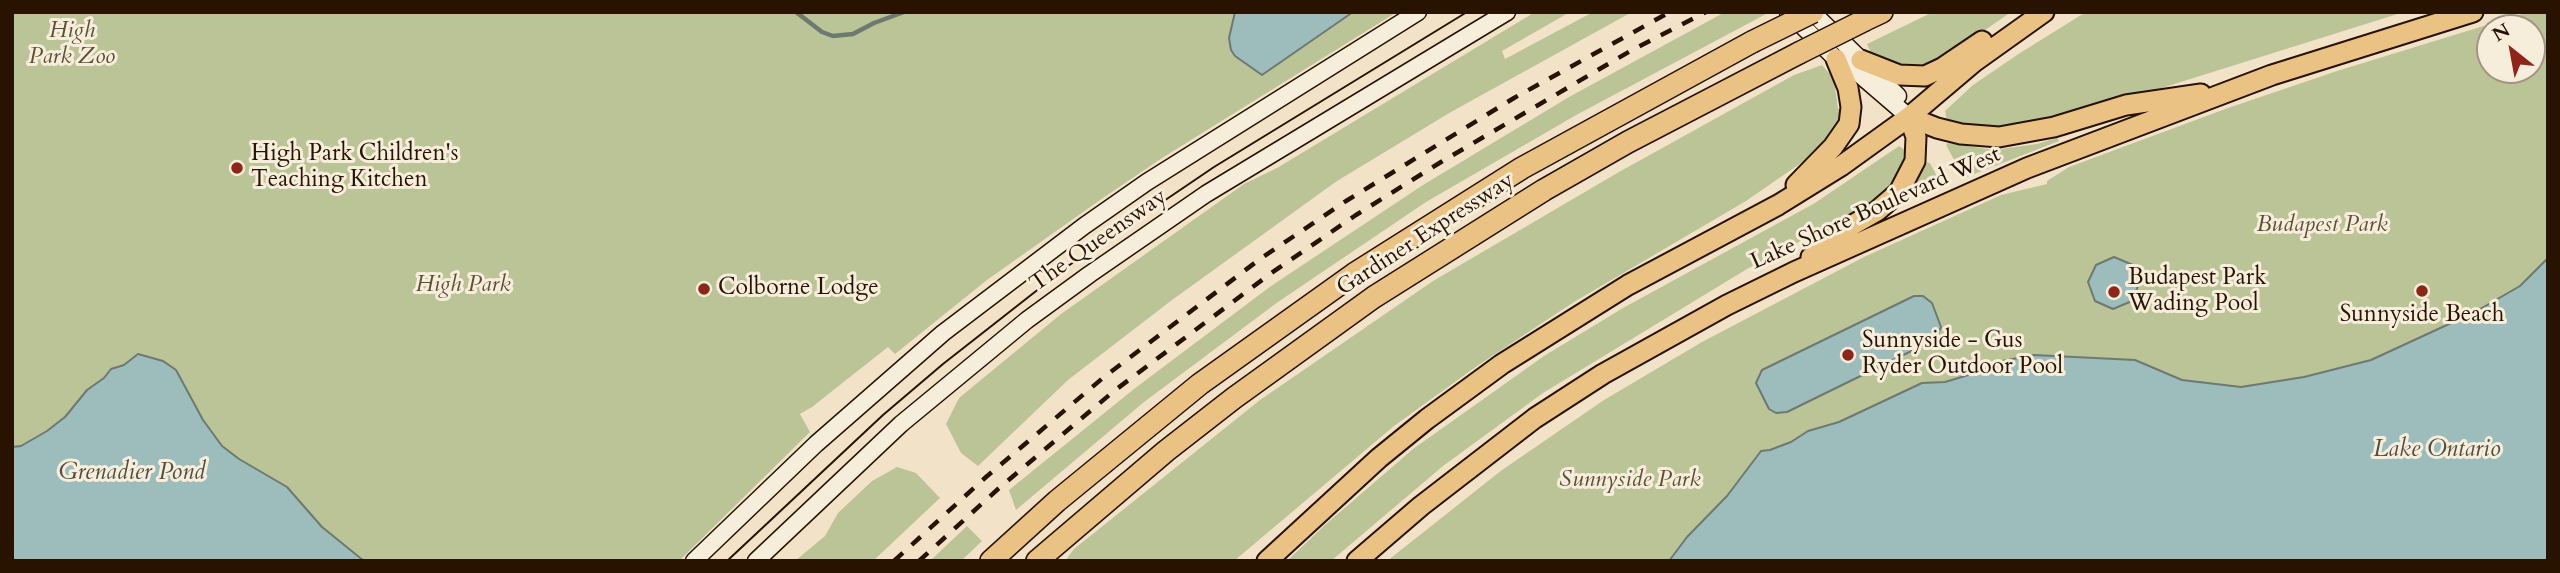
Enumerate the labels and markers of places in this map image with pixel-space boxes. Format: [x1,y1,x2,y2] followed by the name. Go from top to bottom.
[251,141,458,195] place label: High Park Children's Teaching Kitchen
[229,160,245,176] marker: High Park Children's Teaching Kitchen
[2128,265,2266,319] place label: Budapest Park Wading Pool
[718,275,879,303] place label: Colborne Lodge
[696,281,712,297] marker: Colborne Lodge
[2414,283,2430,299] marker: Sunnyside Beach
[2106,284,2122,300] marker: Budapest Park Wading Pool
[2340,302,2504,330] place label: Sunnyside Beach
[1862,328,2063,382] place label: Sunnyside - Gus Ryder Outdoor Pool
[1840,347,1856,363] marker: Sunnyside - Gus Ryder Outdoor Pool

